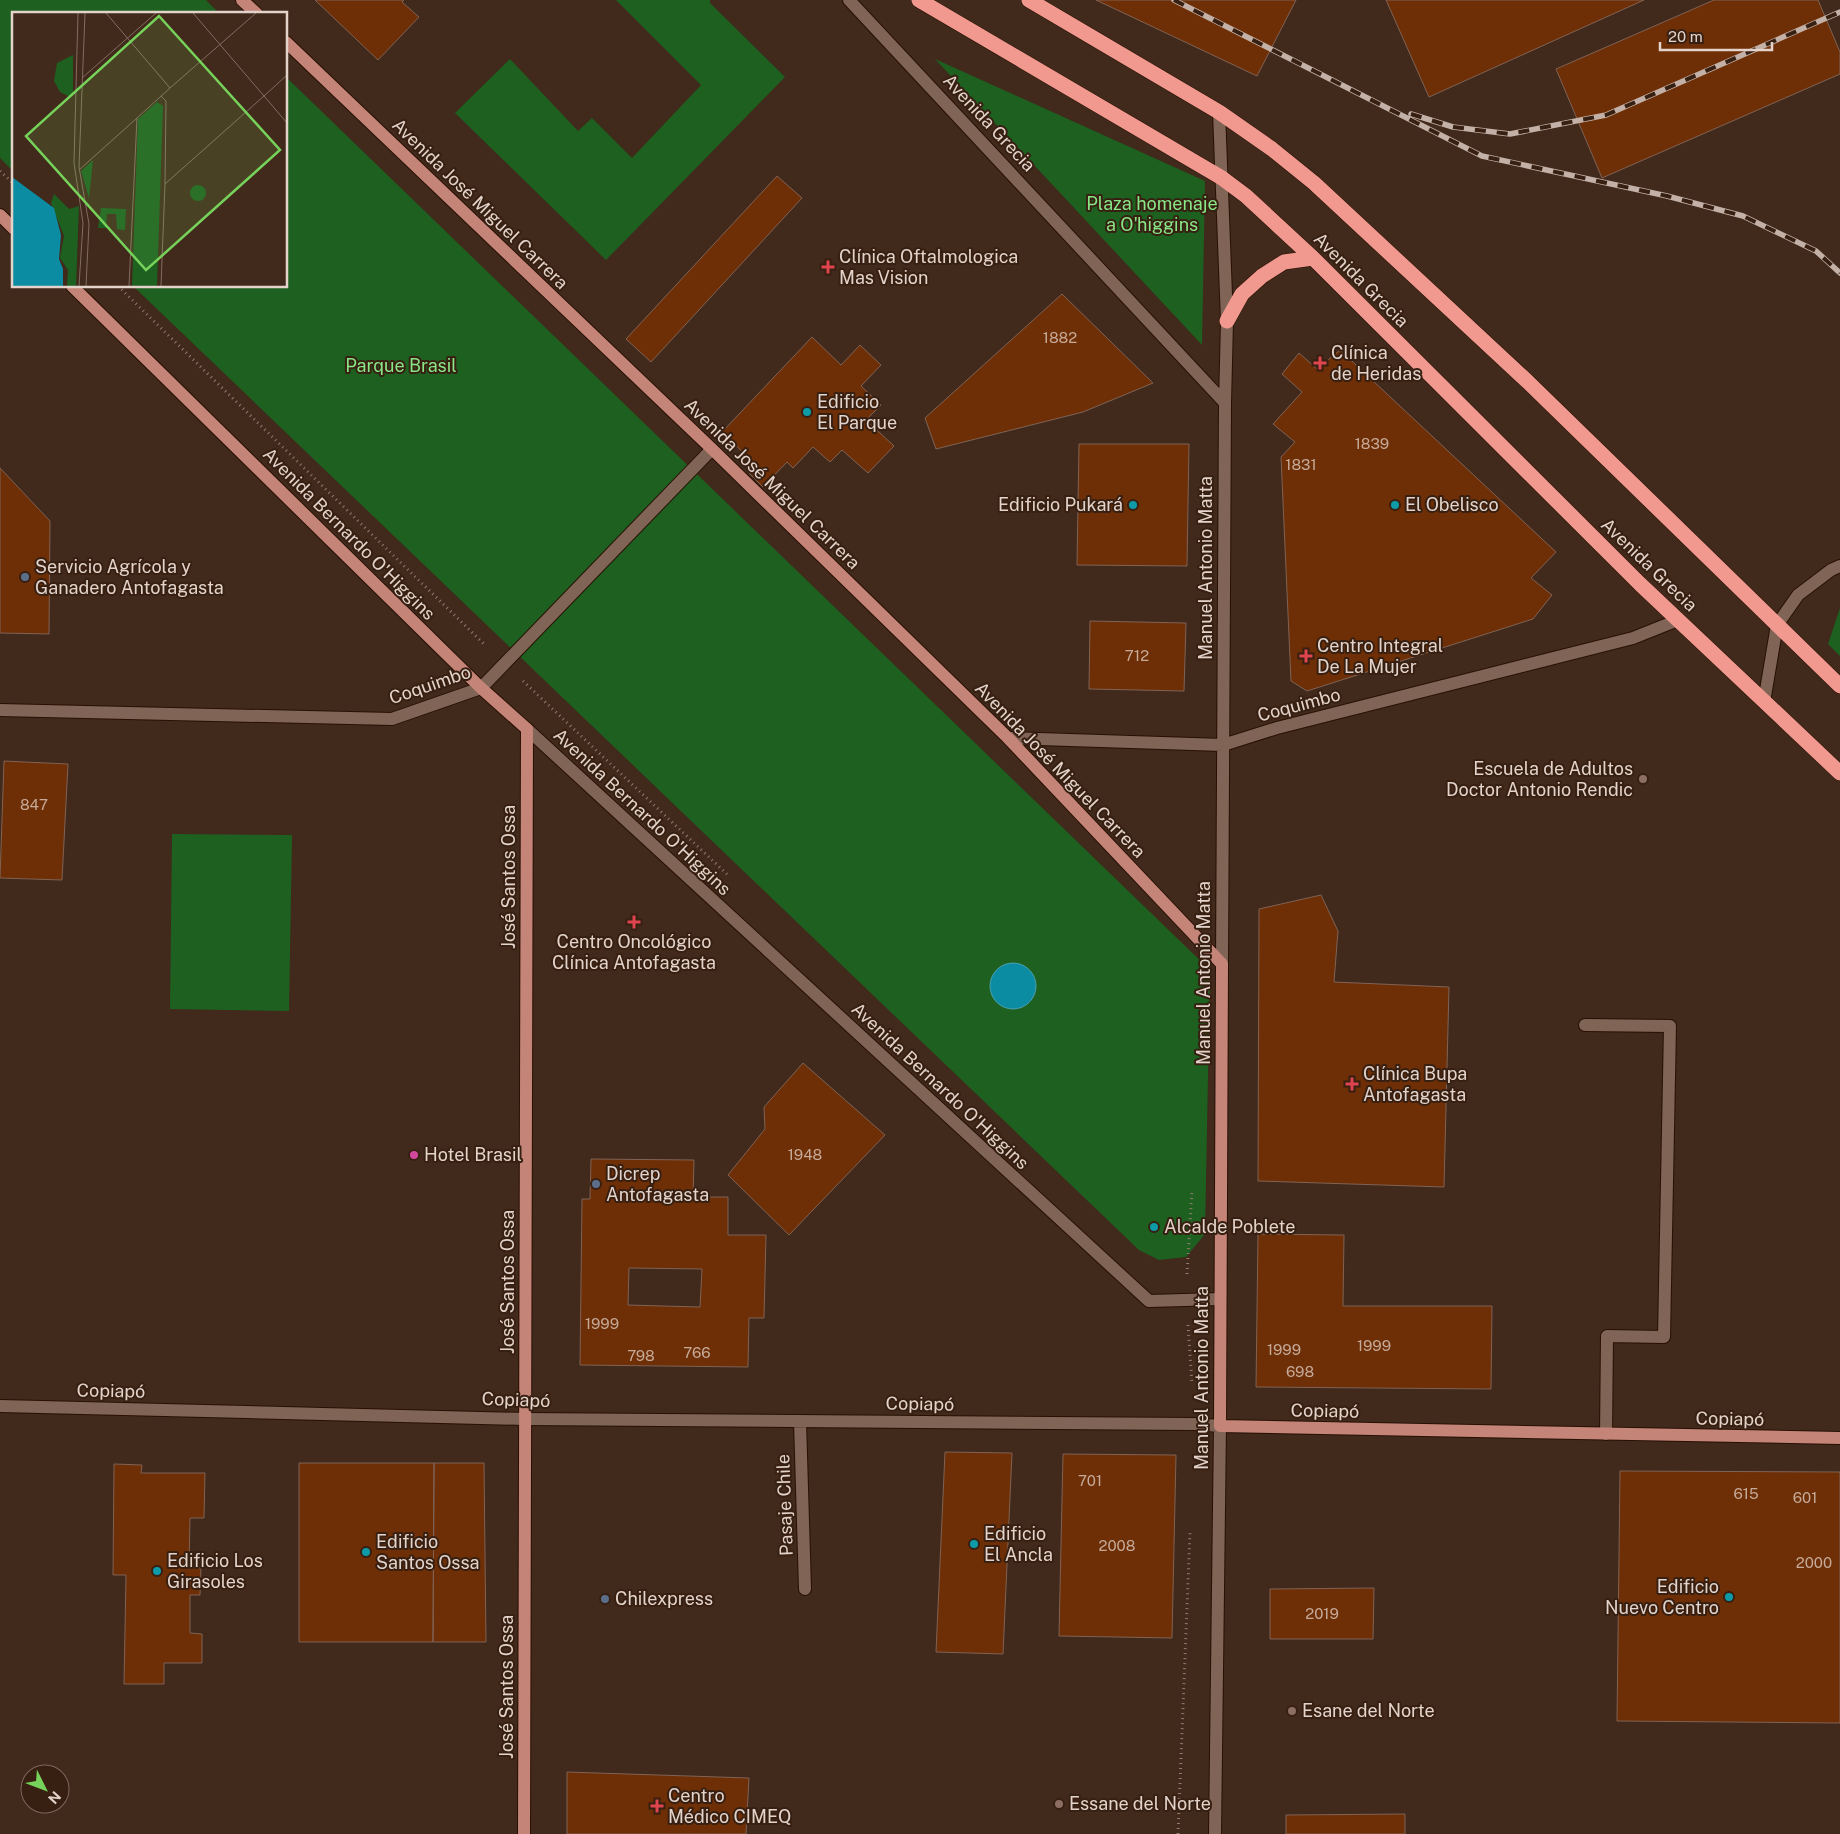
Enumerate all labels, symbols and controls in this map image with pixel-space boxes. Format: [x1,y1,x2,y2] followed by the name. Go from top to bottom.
[12,12,288,288] inset map
[1660,20,1772,52] scale bar
[1668,28,1703,45] text: 20 m
[939,70,1040,176] street label: Avenida Grecia
[388,114,573,293] street label: Avenida José Miguel Carrera
[1086,193,1218,235] park label: Plaza homenaje a O'higgins
[1310,228,1413,331] street label: Avenida Grecia
[839,246,1018,288] place label: Clínica Oftalmologica Mas Vision
[821,260,835,274] marker: Clínica Oftalmologica Mas Vision
[1043,329,1077,346] house number: 1882
[1331,342,1421,384] place label: Clínica de Heridas
[345,355,457,376] park label: Parque Brasil
[1313,356,1327,370] marker: Clínica de Heridas
[817,391,897,433] place label: Edificio El Parque
[680,394,865,573] street label: Avenida José Miguel Carrera
[801,406,813,418] marker: Edificio El Parque
[1355,435,1389,452] house number: 1839
[259,443,440,624] street label: Avenida Bernardo O'Higgins
[1285,456,1317,473] house number: 1831
[1195,476,1216,660] street label: Manuel Antonio Matta
[998,494,1123,515] place label: Edificio Pukará
[1405,494,1499,515] place label: El Obelisco
[1127,499,1139,511] marker: Edificio Pukará
[1389,499,1401,511] marker: El Obelisco
[1597,514,1702,616] street label: Avenida Grecia
[35,556,224,598] place label: Servicio Agrícola y Ganadero Antofagasta
[19,571,31,583] marker: Servicio Agrícola y Ganadero Antofagasta
[1317,635,1443,677] place label: Centro Integral De La Mujer
[1125,647,1149,664] house number: 712
[1299,649,1313,663] marker: Centro Integral De La Mujer
[386,661,473,708] street label: Coquimbo
[971,677,1150,862] street label: Avenida José Miguel Carrera
[1255,683,1343,726] street label: Coquimbo
[549,724,735,899] street label: Avenida Bernardo O'Higgins
[1446,758,1633,800] place label: Escuela de Adultos Doctor Antonio Rendic
[1637,773,1649,785] marker: Escuela de Adultos Doctor Antonio Rendic
[20,796,48,813] house number: 847
[498,805,519,949] street label: José Santos Ossa
[1193,881,1214,1065] street label: Manuel Antonio Matta
[627,915,641,929] marker: Centro Oncológico Clínica Antofagasta
[552,931,716,973] place label: Centro Oncológico Clínica Antofagasta
[847,998,1033,1173] street label: Avenida Bernardo O'Higgins
[1363,1063,1467,1105] place label: Clínica Bupa Antofagasta
[1345,1077,1359,1091] marker: Clínica Bupa Antofagasta
[424,1144,522,1165] place label: Hotel Brasil
[788,1146,822,1163] house number: 1948
[408,1149,420,1161] marker: Hotel Brasil
[606,1163,709,1205] place label: Dicrep Antofagasta
[590,1178,602,1190] marker: Dicrep Antofagasta
[497,1210,518,1354] street label: José Santos Ossa
[1164,1216,1296,1237] place label: Alcalde Poblete
[1148,1221,1160,1233] marker: Alcalde Poblete
[1191,1286,1212,1470] street label: Manuel Antonio Matta
[585,1315,619,1332] house number: 1999
[1357,1337,1391,1354] house number: 1999
[1267,1341,1301,1358] house number: 1999
[683,1344,711,1361] house number: 766
[627,1347,655,1364] house number: 798
[1286,1363,1314,1380] house number: 698
[77,1379,145,1402] street label: Copiapó
[481,1388,551,1411] street label: Copiapó
[886,1392,954,1415] street label: Copiapó
[1291,1399,1359,1422] street label: Copiapó
[1696,1407,1764,1430] street label: Copiapó
[772,1454,797,1556] street label: Pasaje Chile
[1078,1472,1102,1489] house number: 701
[1733,1485,1759,1502] house number: 615
[1793,1489,1817,1506] house number: 601
[984,1523,1053,1565] place label: Edificio El Ancla
[376,1531,480,1573] place label: Edificio Santos Ossa
[1099,1537,1135,1554] house number: 2008
[968,1538,980,1550] marker: Edificio El Ancla
[360,1546,372,1558] marker: Edificio Santos Ossa
[167,1550,263,1592] place label: Edificio Los Girasoles
[1796,1554,1832,1571] house number: 2000
[151,1565,163,1577] marker: Edificio Los Girasoles
[1605,1576,1719,1618] place label: Edificio Nuevo Centro
[615,1588,713,1609] place label: Chilexpress
[1723,1591,1735,1603] marker: Edificio Nuevo Centro
[599,1593,611,1605] marker: Chilexpress
[1305,1605,1339,1622] house number: 2019
[496,1615,517,1759] street label: José Santos Ossa
[1302,1700,1435,1721] place label: Esane del Norte
[1286,1705,1298,1717] marker: Esane del Norte
[20,1764,70,1814] north arrow
[668,1785,792,1827] place label: Centro Médico CIMEQ
[45,1788,64,1807] text: N
[1069,1793,1211,1814] place label: Essane del Norte
[1053,1798,1065,1810] marker: Essane del Norte
[650,1799,664,1813] marker: Centro Médico CIMEQ

